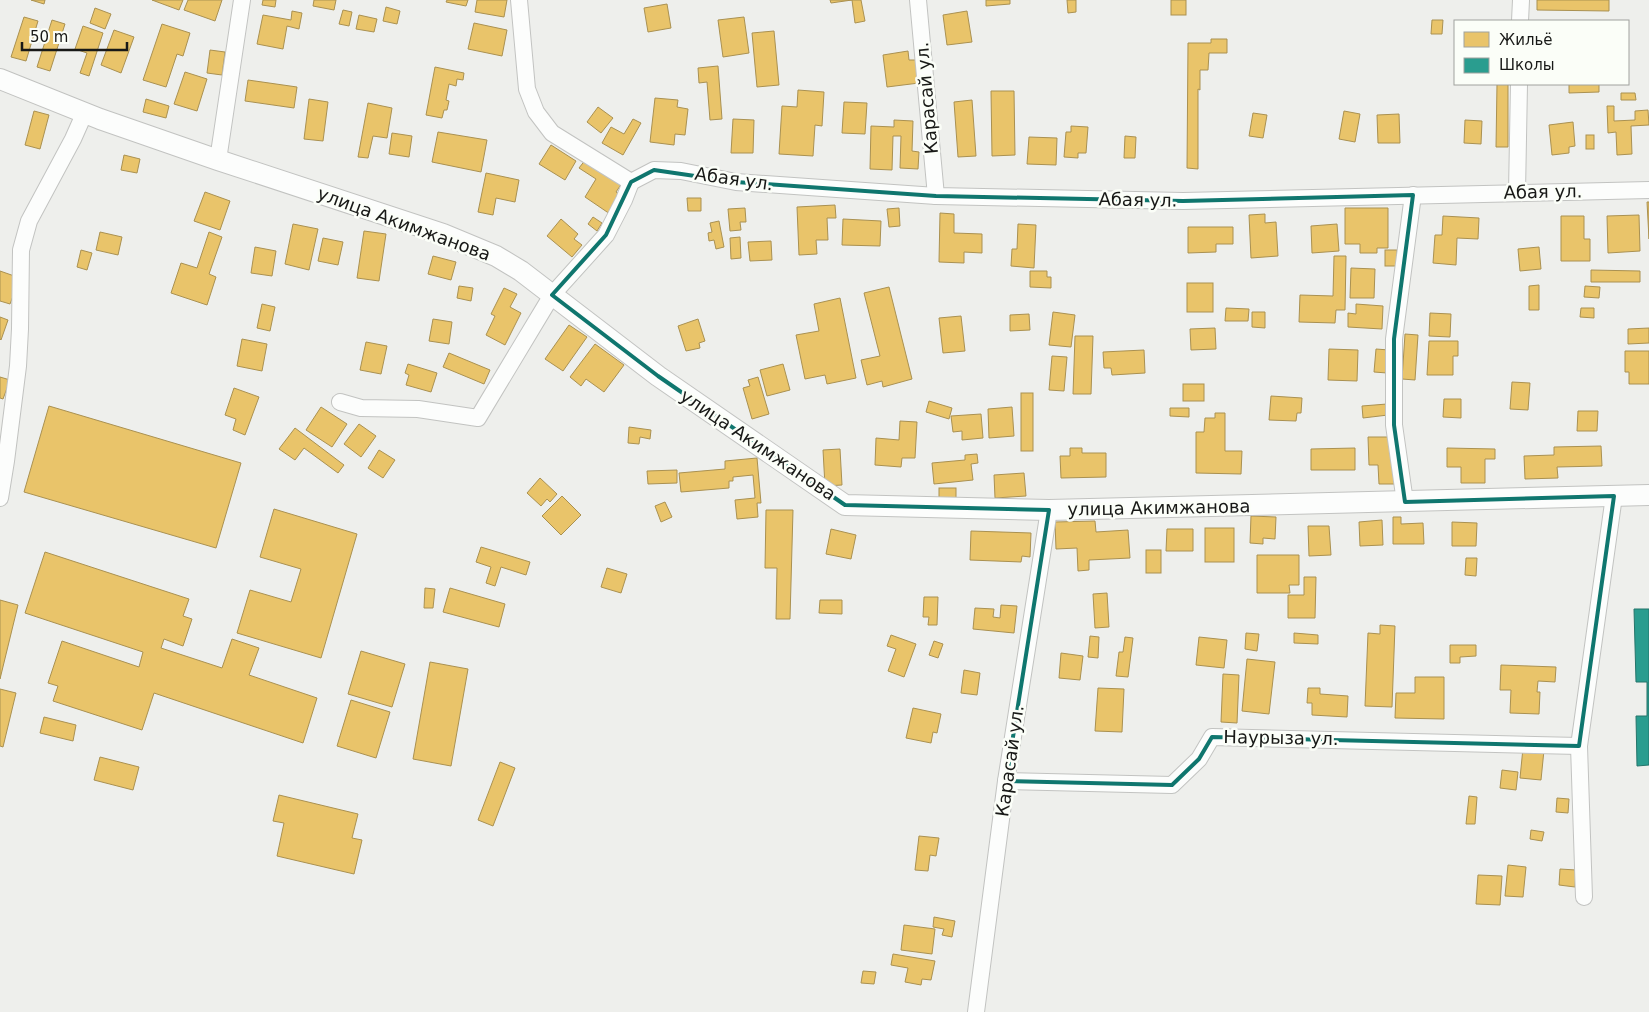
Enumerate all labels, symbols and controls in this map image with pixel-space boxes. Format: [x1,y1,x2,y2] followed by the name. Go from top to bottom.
[22,20,128,52] scale bar
[1454,20,1629,85] legend
[30,28,68,46] text: 50 m
[1499,31,1553,49] text: Жильё
[911,41,942,155] street label: Карасай ул.
[1499,56,1555,74] text: Школы
[694,163,775,194] street label: Абая ул.
[1503,180,1583,203] street label: Абая ул.
[315,182,494,265] street label: улица Акимжанова
[1098,188,1178,211] street label: Абая ул.
[677,385,840,504] street label: улица Акимжанова
[1067,495,1251,520] street label: улица Акимжанова
[991,704,1028,818] street label: Карасай ул.
[1223,726,1339,749] street label: Наурыза ул.

